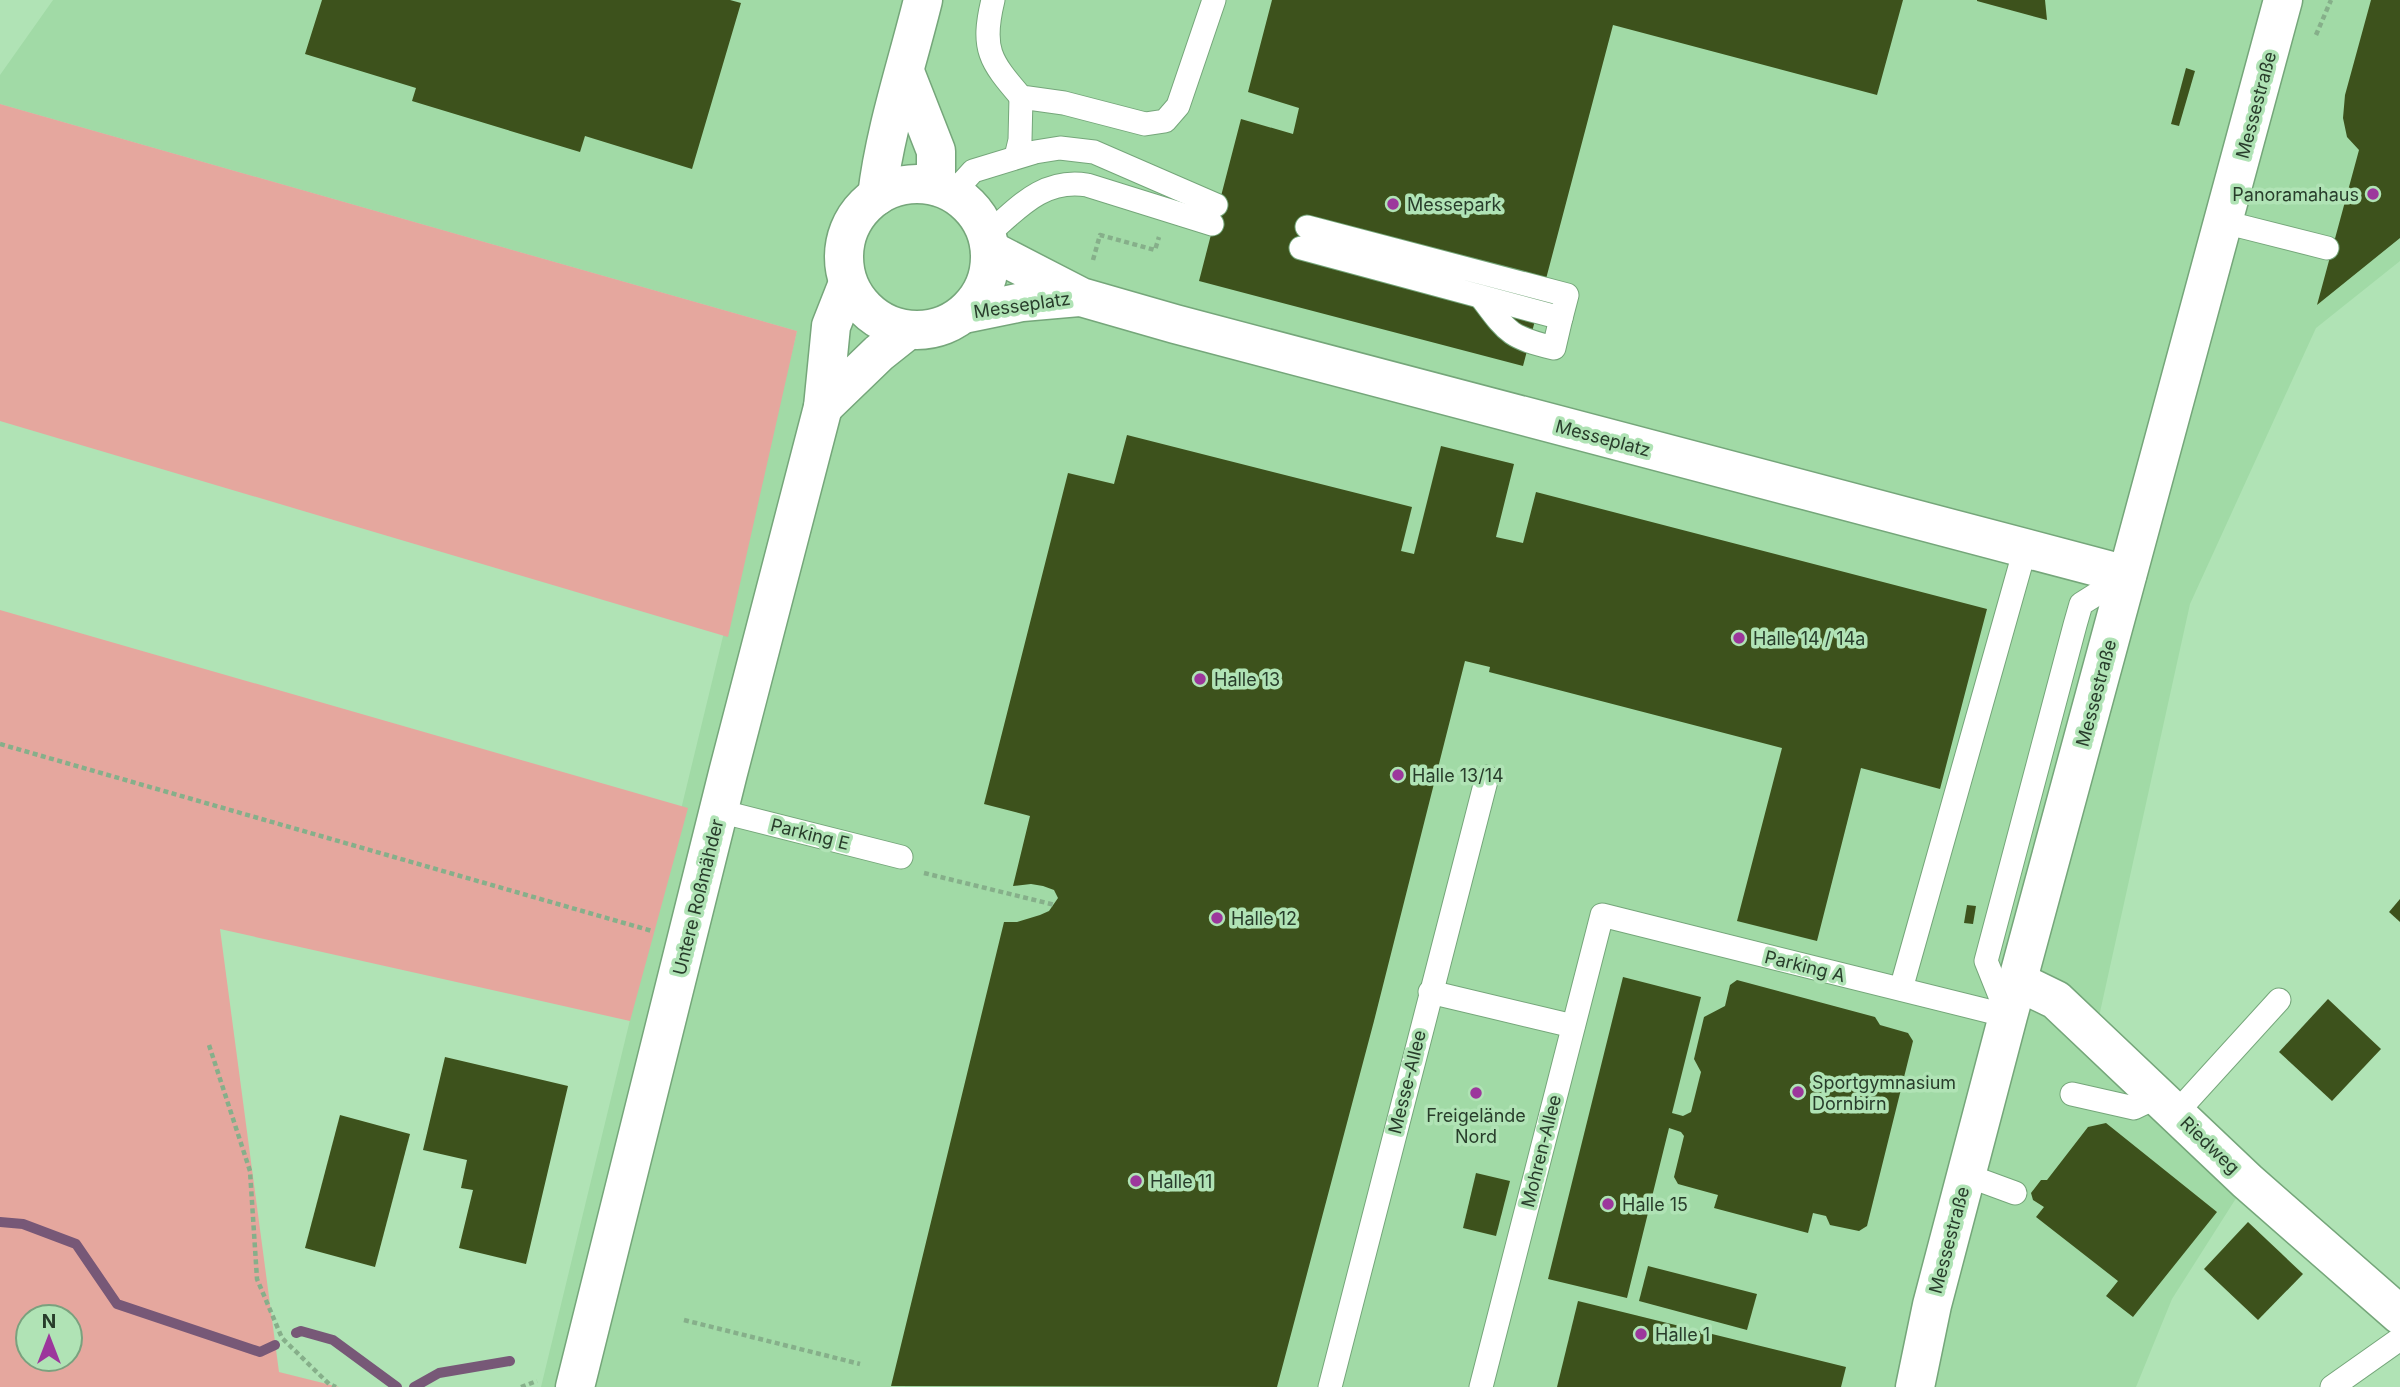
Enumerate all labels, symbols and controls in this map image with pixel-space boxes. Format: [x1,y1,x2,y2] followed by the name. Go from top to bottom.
[2232,49,2280,161] street label: Messestraße
[2232,184,2359,205] place label: Panoramahaus
[2365,186,2381,202] marker: Panoramahaus
[1407,194,1502,215] place label: Messepark
[1385,196,1401,212] marker: Messepark
[972,288,1072,322] street label: Messeplatz
[1553,415,1653,461] street label: Messeplatz
[1753,628,1865,649] place label: Halle 14 / 14a
[1731,630,1747,646] marker: Halle 14 / 14a
[2072,637,2120,749] street label: Messestraße
[1214,669,1280,690] place label: Halle 13
[1192,671,1208,687] marker: Halle 13
[1412,765,1504,786] place label: Halle 13/14
[1390,767,1406,783] marker: Halle 13/14
[768,814,852,854] street label: Parking E
[668,816,728,977] street label: Untere Roßmähder
[1231,908,1297,929] place label: Halle 12
[1209,910,1225,926] marker: Halle 12
[1763,946,1847,986] street label: Parking A
[1384,1028,1430,1136] street label: Messe-Allee
[1812,1072,1956,1114] place label: Sportgymnasium Dornbirn
[1790,1084,1806,1100] marker: Sportgymnasium Dornbirn
[1468,1085,1484,1101] marker: Freigelände Nord
[1517,1093,1565,1209] street label: Mohren-Allee
[1426,1105,1526,1147] place label: Freigelände Nord
[2176,1112,2244,1178] street label: Riedweg
[1150,1171,1212,1192] place label: Halle 11
[1128,1173,1144,1189] marker: Halle 11
[1925,1184,1973,1296] street label: Messestraße
[1622,1194,1688,1215] place label: Halle 15
[1600,1196,1616,1212] marker: Halle 15
[14,1303,84,1373] north arrow
[42,1310,56,1333] text: N
[1655,1324,1710,1345] place label: Halle 1
[1633,1326,1649,1342] marker: Halle 1

